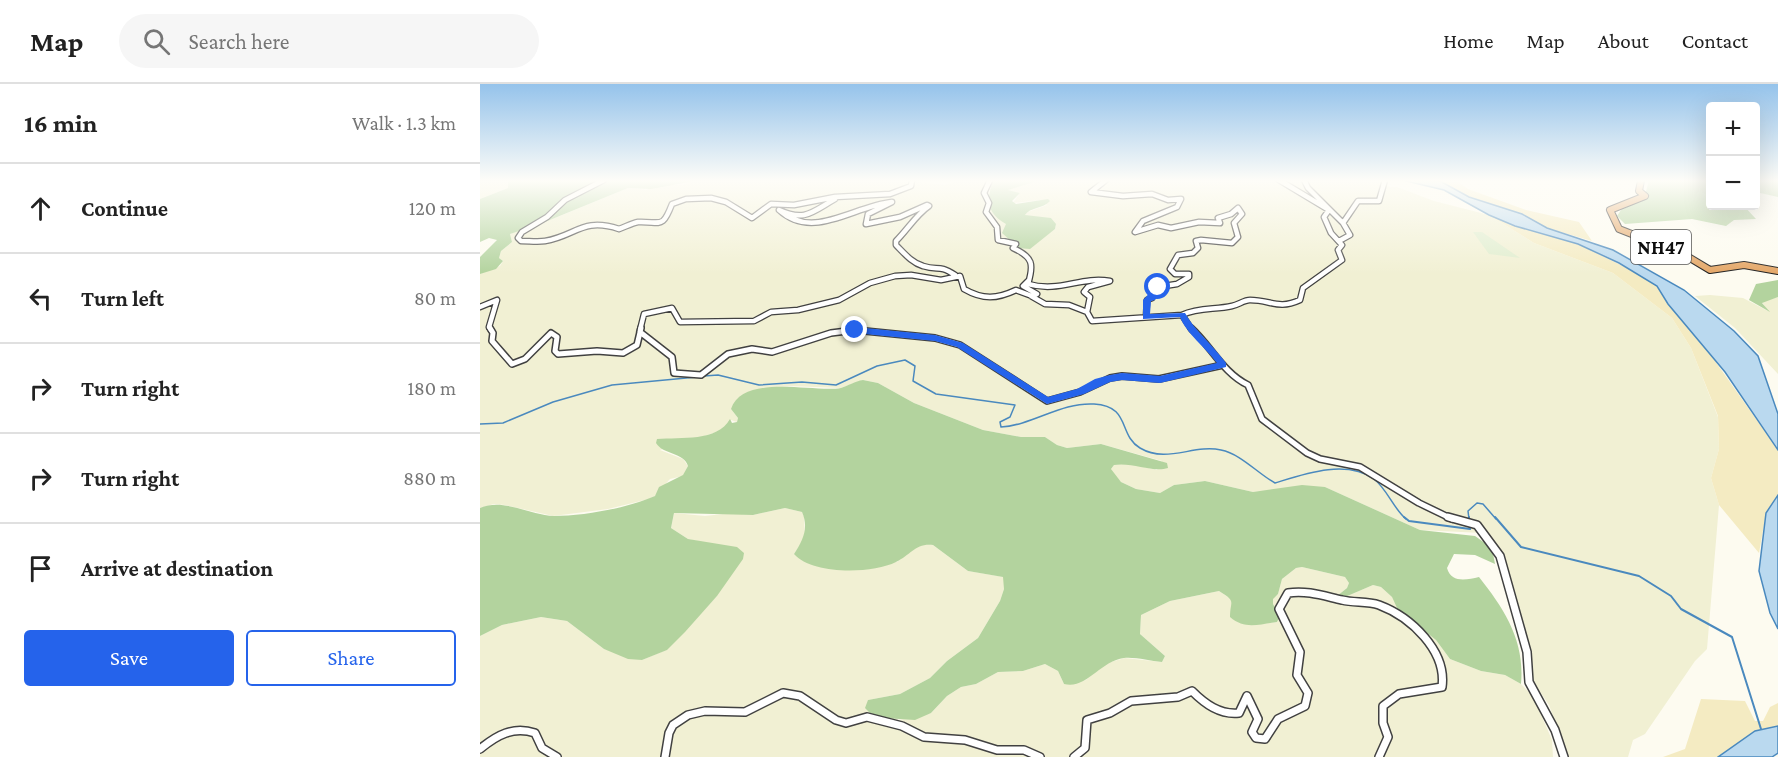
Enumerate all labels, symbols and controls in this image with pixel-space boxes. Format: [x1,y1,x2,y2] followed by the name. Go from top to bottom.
[119,14,539,68] search box
[140,25,173,58] icon: search
[30,26,83,57] text: Map
[188,29,289,54] text: Search here
[1443,29,1493,53] text: Home
[1526,29,1565,53] text: Map
[1598,29,1649,53] text: About
[1682,29,1748,53] text: Contact
[1706,102,1760,210] map controls
[1706,102,1760,156] button: +
[24,109,97,138] text: 16 min
[352,112,456,134] text: Walk · 1.3 km
[1706,156,1760,210] button: −
[24,192,57,225] icon: ahead
[81,196,168,221] text: Continue
[409,197,456,219] text: 120 m
[1631,230,1691,264] road number: NH47
[1144,273,1170,299] route start
[24,282,57,315] icon: left
[81,286,164,311] text: Turn left
[414,287,456,309] text: 80 m
[841,316,867,342] route end
[24,372,57,405] icon: right
[81,376,179,401] text: Turn right
[407,377,456,399] text: 180 m
[24,462,57,495] icon: right
[81,466,179,491] text: Turn right
[403,467,456,489] text: 880 m
[24,552,57,585] icon: arrive
[81,556,273,581] text: Arrive at destination
[24,630,234,686] button: Save
[246,630,456,686] button: Share

